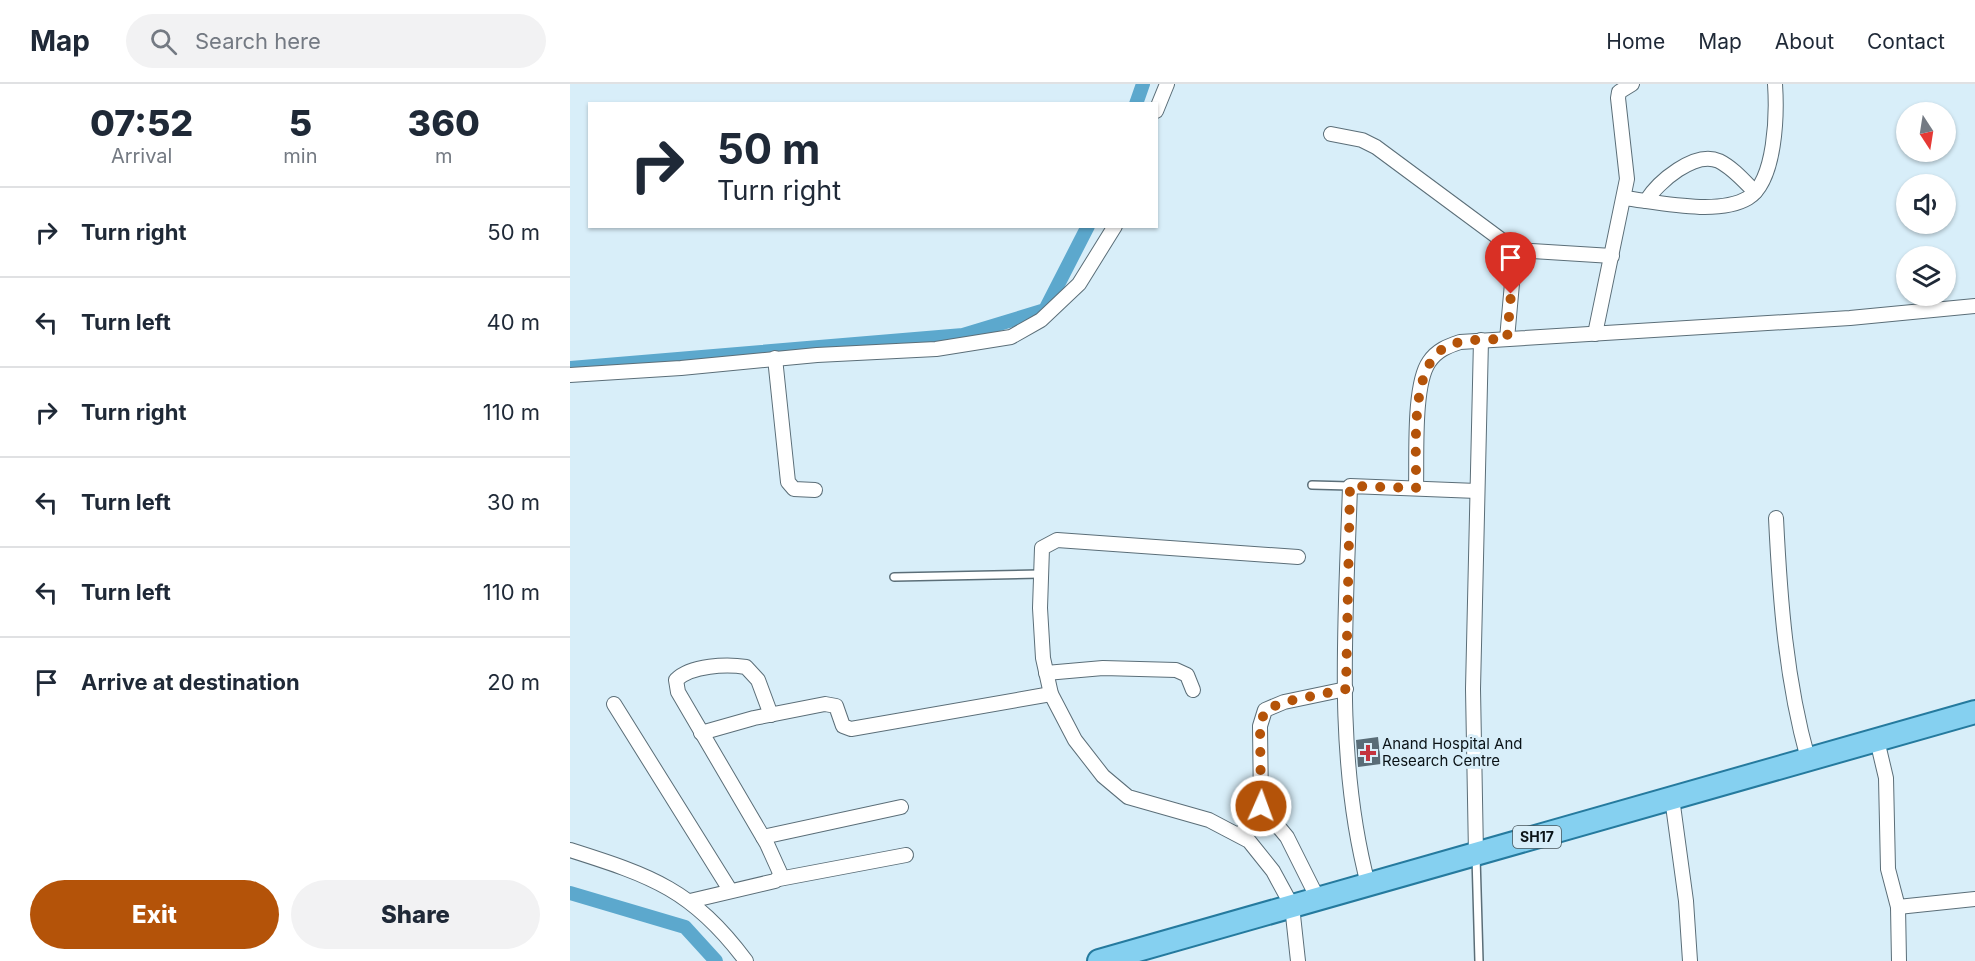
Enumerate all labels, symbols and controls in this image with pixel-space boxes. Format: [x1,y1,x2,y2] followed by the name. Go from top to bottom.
[126,14,546,68] search box
[30,24,90,58] text: Map
[147,25,180,58] icon: search
[195,28,321,54] text: Search here
[1606,29,1665,54] text: Home
[1698,29,1742,54] text: Map
[1775,29,1834,54] text: About
[1867,29,1945,54] text: Contact
[90,101,193,145] text: 07:52
[289,101,312,145] text: 5
[408,101,480,145] text: 360
[1896,102,1956,162] north arrow
[1896,102,1956,306] map controls
[717,123,820,174] text: 50 m
[618,126,696,204] icon: right
[111,144,172,168] text: Arrival
[283,144,318,168] text: min
[435,144,453,168] text: m
[717,174,841,207] text: Turn right
[1896,174,1956,234] button: sound
[30,216,63,249] icon: right
[81,219,187,245] text: Turn right
[487,219,540,245] text: 50 m
[1485,232,1536,294] pin
[1494,241,1527,274] icon: arrive
[1896,246,1956,306] button: layers
[30,306,63,339] icon: left
[81,309,171,335] text: Turn left
[486,309,540,335] text: 40 m
[30,396,63,429] icon: right
[81,399,187,425] text: Turn right
[483,399,540,425] text: 110 m
[30,486,63,519] icon: left
[81,489,171,515] text: Turn left
[487,489,540,515] text: 30 m
[30,576,63,609] icon: left
[81,579,171,605] text: Turn left
[483,579,540,605] text: 110 m
[30,666,63,699] icon: arrive
[81,669,300,695] text: Arrive at destination
[487,669,540,695] text: 20 m
[1382,734,1522,770] place label: Anand Hospital And Research Centre
[1359,744,1377,762] marker: Anand Hospital And Research Centre
[1229,774,1293,838] position arrow
[1513,826,1561,848] road number: SH17
[30,880,279,949] button: Exit
[291,880,540,949] button: Share

